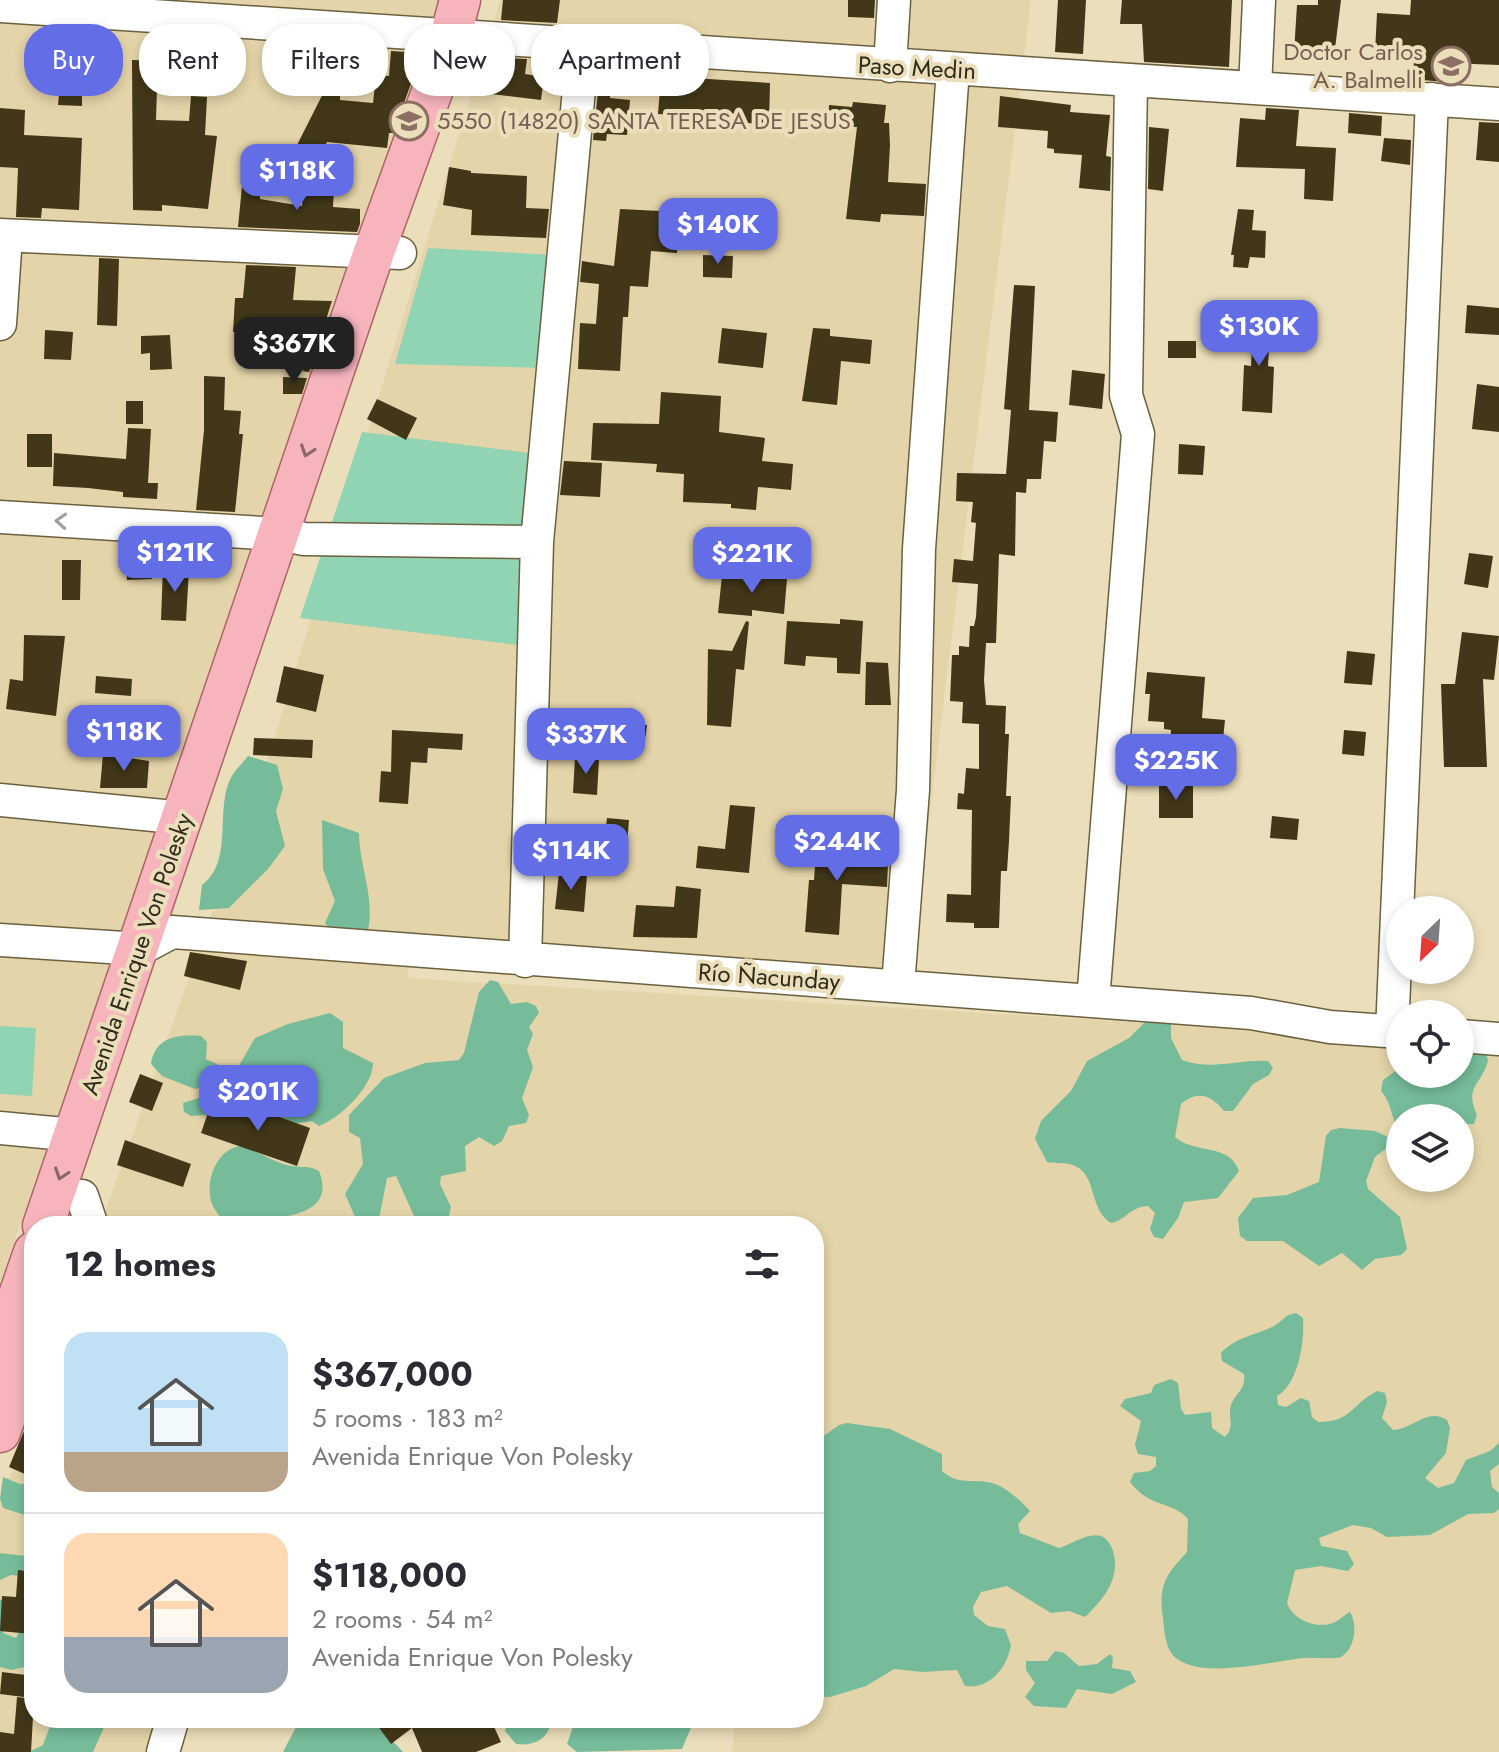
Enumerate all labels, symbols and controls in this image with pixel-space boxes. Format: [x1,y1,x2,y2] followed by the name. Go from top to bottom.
[24,24,123,96] chip: Buy
[139,24,246,96] chip: Rent
[262,24,388,96] chip: Filters
[404,24,515,96] chip: New
[531,24,709,96] chip: Apartment
[1283,34,1423,97] place label: Doctor Carlos A. Balmelli
[1430,45,1472,87] school or university icon: Doctor Carlos A. Balmelli
[857,47,977,88] street label: Paso Medin
[388,100,430,142] school or university icon: 5550 (14820) SANTA TERESA DE JESUS
[437,103,851,138] place label: 5550 (14820) SANTA TERESA DE JESUS
[241,144,353,212] pin: $118K
[258,151,336,189] text: $118K
[662,198,774,266] pin: $140K
[677,205,759,243] text: $140K
[1203,300,1315,368] pin: $130K
[1219,307,1299,345] text: $130K
[238,317,350,385] pin: $367K
[252,324,336,362] text: $367K
[300,443,316,457] one-way arrow
[54,512,67,529] one-way arrow
[119,526,231,594] pin: $121K
[696,527,808,595] pin: $221K
[136,533,214,571] text: $121K
[711,534,793,572] text: $221K
[68,705,180,773] pin: $118K
[530,708,642,776] pin: $337K
[85,712,163,750] text: $118K
[545,715,627,753] text: $337K
[1120,734,1232,802] pin: $225K
[1133,741,1219,779] text: $225K
[72,808,201,1099] street label: Avenida Enrique Von Polesky
[781,815,893,883] pin: $244K
[793,822,881,860] text: $244K
[515,824,627,892] pin: $114K
[532,831,610,869] text: $114K
[1386,896,1474,984] north arrow
[1386,896,1474,1192] map controls
[697,954,842,999] street label: Río Ñacunday
[1386,1000,1474,1088] button: locate
[202,1065,314,1133] pin: $201K
[217,1072,299,1110] text: $201K
[1386,1104,1474,1192] button: layers
[55,1166,71,1180] one-way arrow
[64,1240,216,1289] text: 12 homes
[740,1242,784,1286] icon: filters
[312,1350,473,1399] text: $367,000
[128,1364,224,1460] icon: home
[312,1399,503,1437] text: 5 rooms · 183 m²
[312,1437,633,1475] text: Avenida Enrique Von Polesky
[312,1551,467,1600] text: $118,000
[128,1565,224,1661] icon: home
[312,1600,493,1638] text: 2 rooms · 54 m²
[312,1638,633,1676] text: Avenida Enrique Von Polesky

